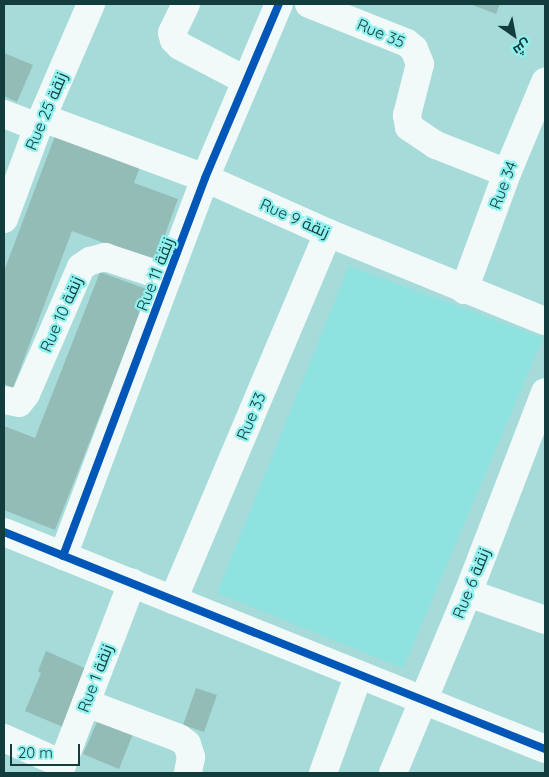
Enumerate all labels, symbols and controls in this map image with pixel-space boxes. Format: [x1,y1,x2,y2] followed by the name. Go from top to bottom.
[489,10,539,60] north arrow
[354,14,408,52] street label: Rue 35
[510,35,535,60] text: ش
[21,69,71,153] street label: Rue 25 زنقة
[485,158,521,212] street label: Rue 34
[257,194,333,242] street label: Rue 9 زنقة
[132,235,178,313] street label: Rue 11 زنقة
[36,273,86,355] street label: Rue 10 زنقة
[232,389,270,443] street label: Rue 33
[448,545,494,621] street label: Rue 6 زنقة
[73,641,117,715] street label: Rue 1 زنقة
[12,734,82,766] scale bar
[18,743,53,762] text: 20 m

